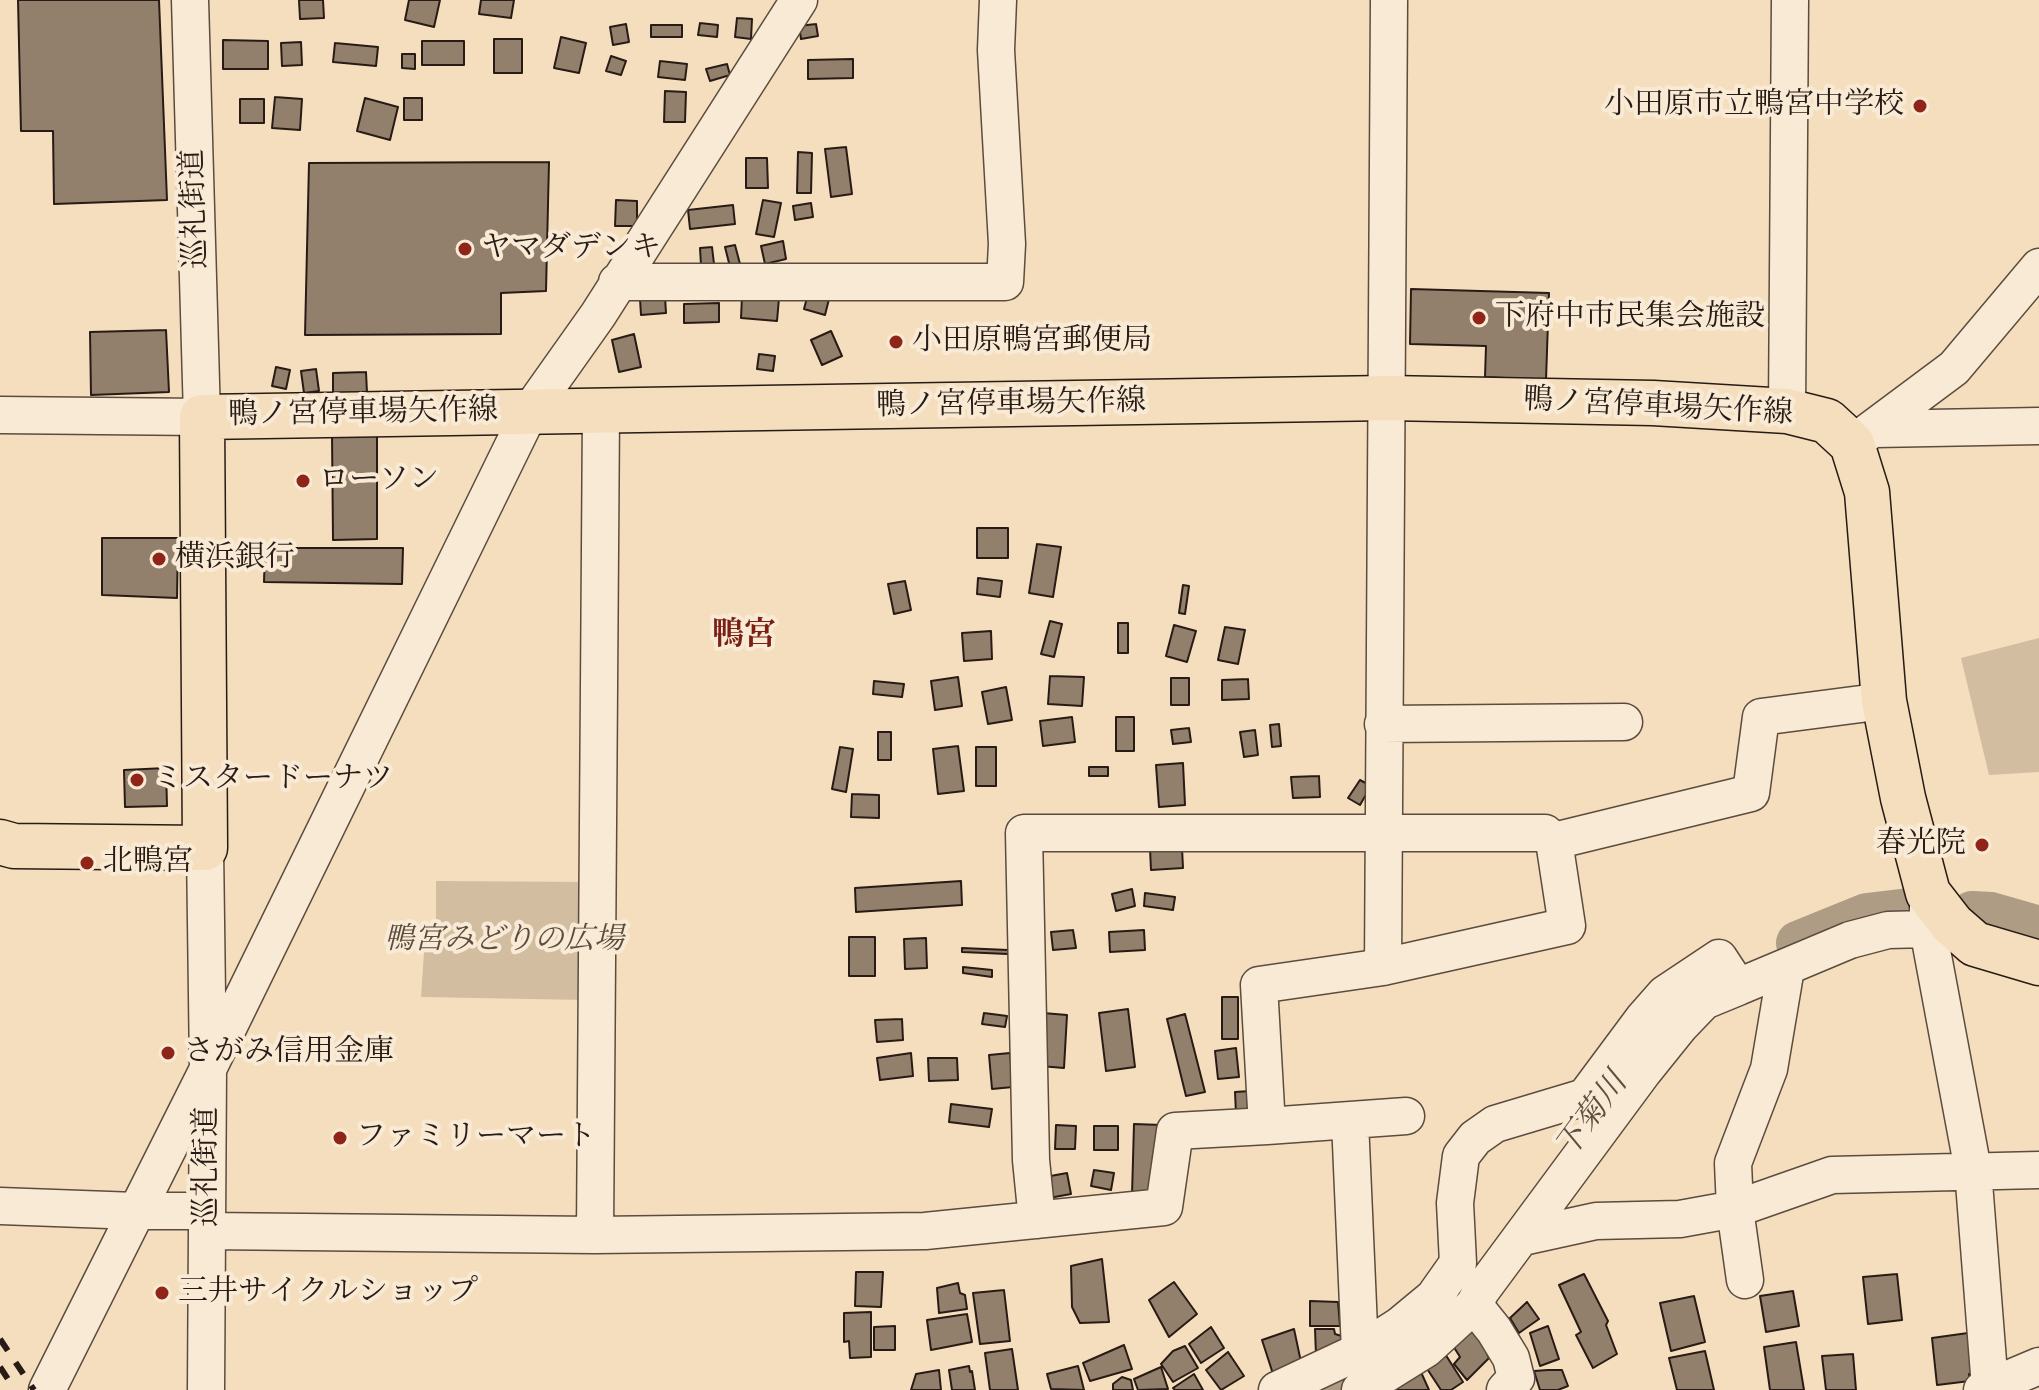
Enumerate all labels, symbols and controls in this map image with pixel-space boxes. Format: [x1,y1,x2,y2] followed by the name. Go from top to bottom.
[1604,88,1904,124] place label: 小田原市立鴨宮中学校
[1911,97,1929,115] marker: 小田原市立鴨宮中学校
[176,148,216,270] street label: 巡礼街道
[481,231,661,267] place label: ヤマダデンキ
[456,240,474,258] marker: ヤマダデンキ
[1495,300,1765,336] place label: 下府中市民集会施設
[1470,309,1488,327] marker: 下府中市民集会施設
[912,324,1152,360] place label: 小田原鴨宮郵便局
[887,333,905,351] marker: 小田原鴨宮郵便局
[1522,383,1794,433] street label: 鴨ノ宮停車場矢作線
[876,385,1146,425] street label: 鴨ノ宮停車場矢作線
[228,394,498,434] street label: 鴨ノ宮停車場矢作線
[319,463,439,499] place label: ローソン
[294,472,312,490] marker: ローソン
[175,541,295,577] place label: 横浜銀行
[150,550,168,568] marker: 横浜銀行
[712,618,776,656] district label: 鴨宮
[153,762,393,798] place label: ミスタードーナツ
[128,771,146,789] marker: ミスタードーナツ
[1876,827,1966,863] place label: 春光院
[1973,836,1991,854] marker: 春光院
[103,845,193,881] place label: 北鴨宮
[78,854,96,872] marker: 北鴨宮
[384,923,624,959] park label: 鴨宮みどりの広場
[184,1035,394,1071] place label: さがみ信用金庫
[159,1044,177,1062] marker: さがみ信用金庫
[1549,1066,1637,1166] water label: 下菊川
[190,1107,226,1227] street label: 巡礼街道
[356,1120,596,1156] place label: ファミリーマート
[331,1129,349,1147] marker: ファミリーマート
[178,1275,478,1311] place label: 三井サイクルショップ
[153,1284,171,1302] marker: 三井サイクルショップ

